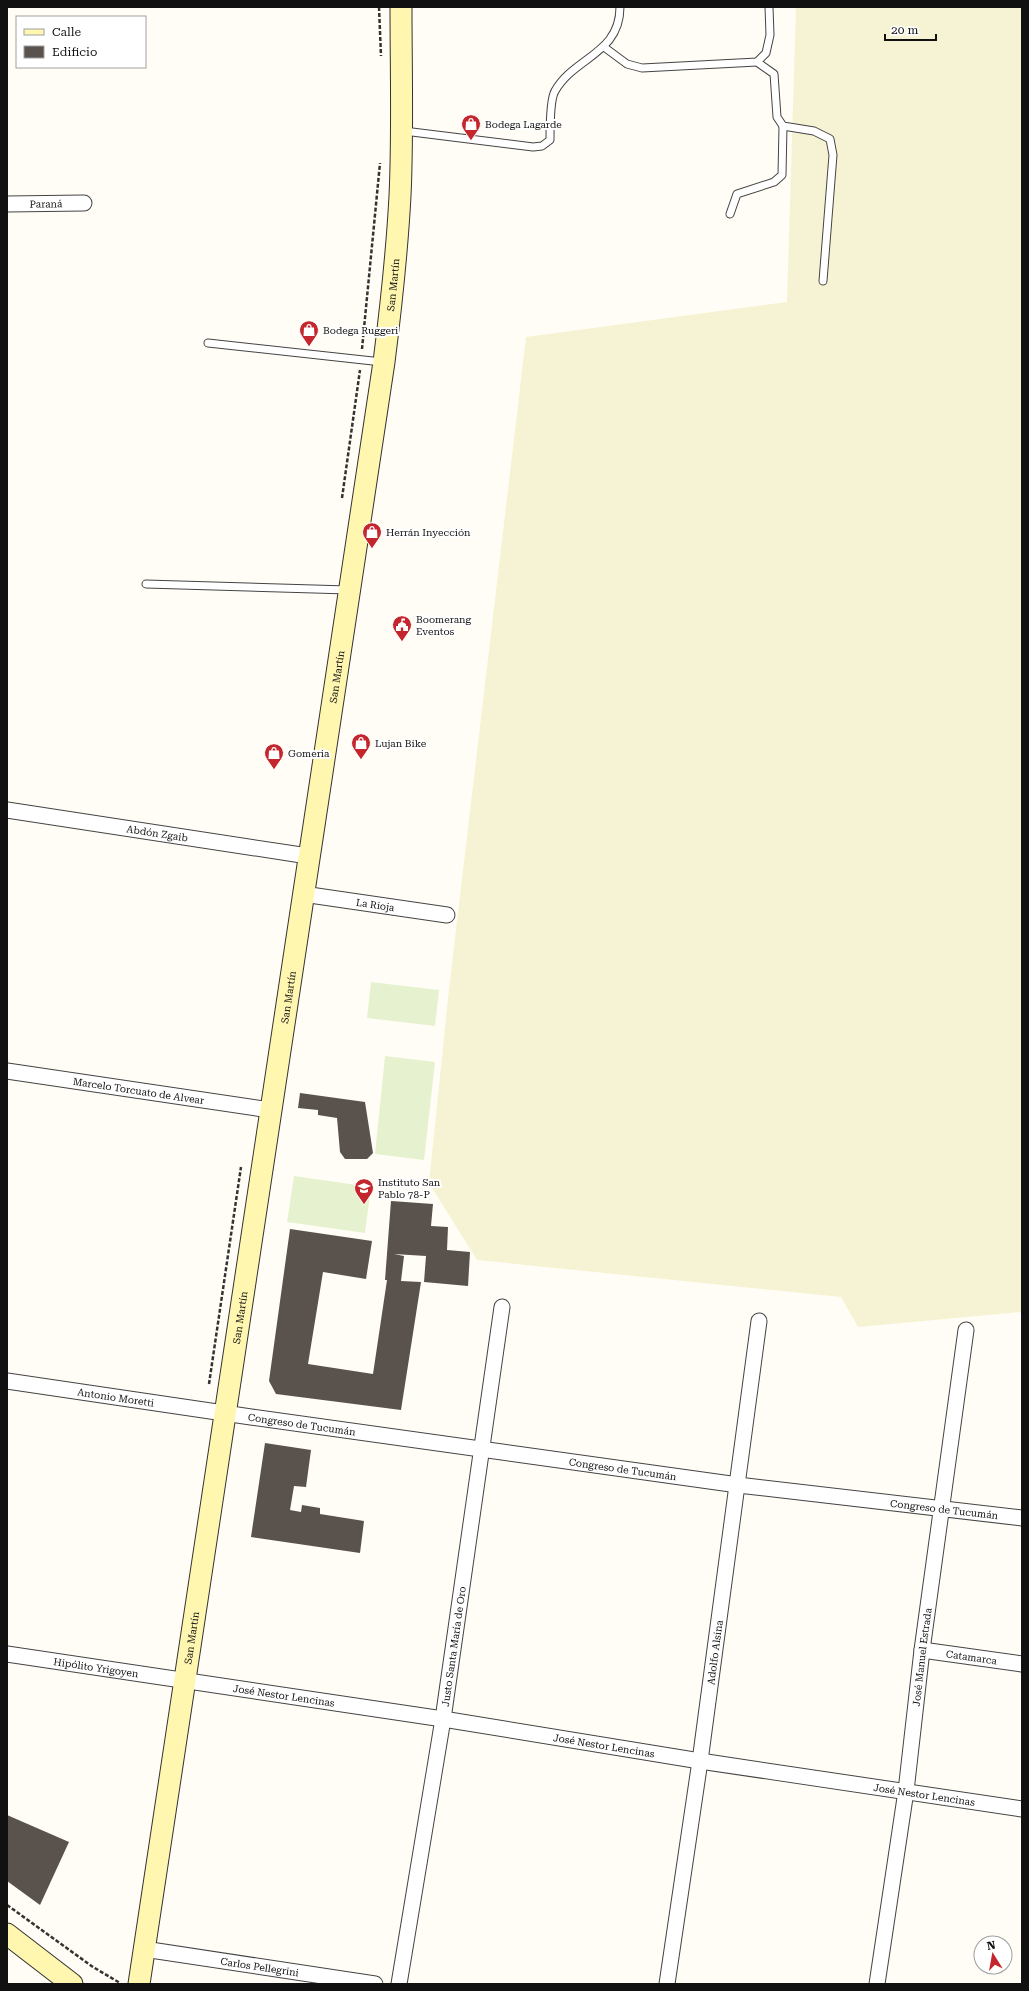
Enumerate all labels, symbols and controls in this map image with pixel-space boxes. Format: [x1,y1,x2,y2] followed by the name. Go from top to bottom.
[16,16,146,68] legend
[885,16,936,42] scale bar
[891,23,918,37] text: 20 m
[52,25,82,39] text: Calle
[52,45,97,59] text: Edificio
[460,113,482,141] shop icon: Bodega Lagarde
[485,119,562,130] place label: Bodega Lagarde
[29,198,63,210] street label: Paraná
[385,257,402,312] street label: San Martín
[298,319,320,347] shop icon: Bodega Ruggeri
[323,325,398,336] place label: Bodega Ruggeri
[361,521,383,549] shop icon: Herrán Inyección
[386,527,471,538] place label: Herrán Inyección
[391,614,413,642] public building icon: Boomerang Eventos
[416,614,472,637] place label: Boomerang Eventos
[328,649,346,704] street label: San Martín
[350,732,372,760] shop icon: Lujan Bike
[375,738,427,749] place label: Lujan Bike
[263,742,285,770] shop icon: Gomeria
[288,748,330,759] place label: Gomeria
[126,823,189,844] street label: Abdón Zgaib
[355,897,396,913] street label: La Rioja
[279,970,298,1024] street label: San Martín
[72,1076,205,1106] street label: Marcelo Torcuato de Alvear
[353,1177,375,1205] school or university icon: Instituto San Pablo 78-P
[378,1177,441,1200] place label: Instituto San Pablo 78-P
[231,1290,250,1345] street label: San Martín
[77,1386,155,1409] street label: Antonio Moretti
[247,1412,357,1438] street label: Congreso de Tucumán
[568,1456,678,1482] street label: Congreso de Tucumán
[890,1498,999,1521] street label: Congreso de Tucumán
[440,1586,468,1707] street label: Justo Santa María de Oro
[911,1607,934,1707] street label: José Manuel Estrada
[182,1610,201,1665] street label: San Martín
[705,1619,725,1686] street label: Adolfo Alsina
[945,1648,998,1667] street label: Catamarca
[53,1656,140,1680] street label: Hipólito Yrigoyen
[232,1683,336,1709] street label: José Nestor Lencinas
[552,1732,656,1760] street label: José Nestor Lencinas
[873,1782,976,1808] street label: José Nestor Lencinas
[973,1935,1013,1975] north arrow
[986,1938,997,1953] text: N
[220,1956,300,1978] street label: Carlos Pellegrini

